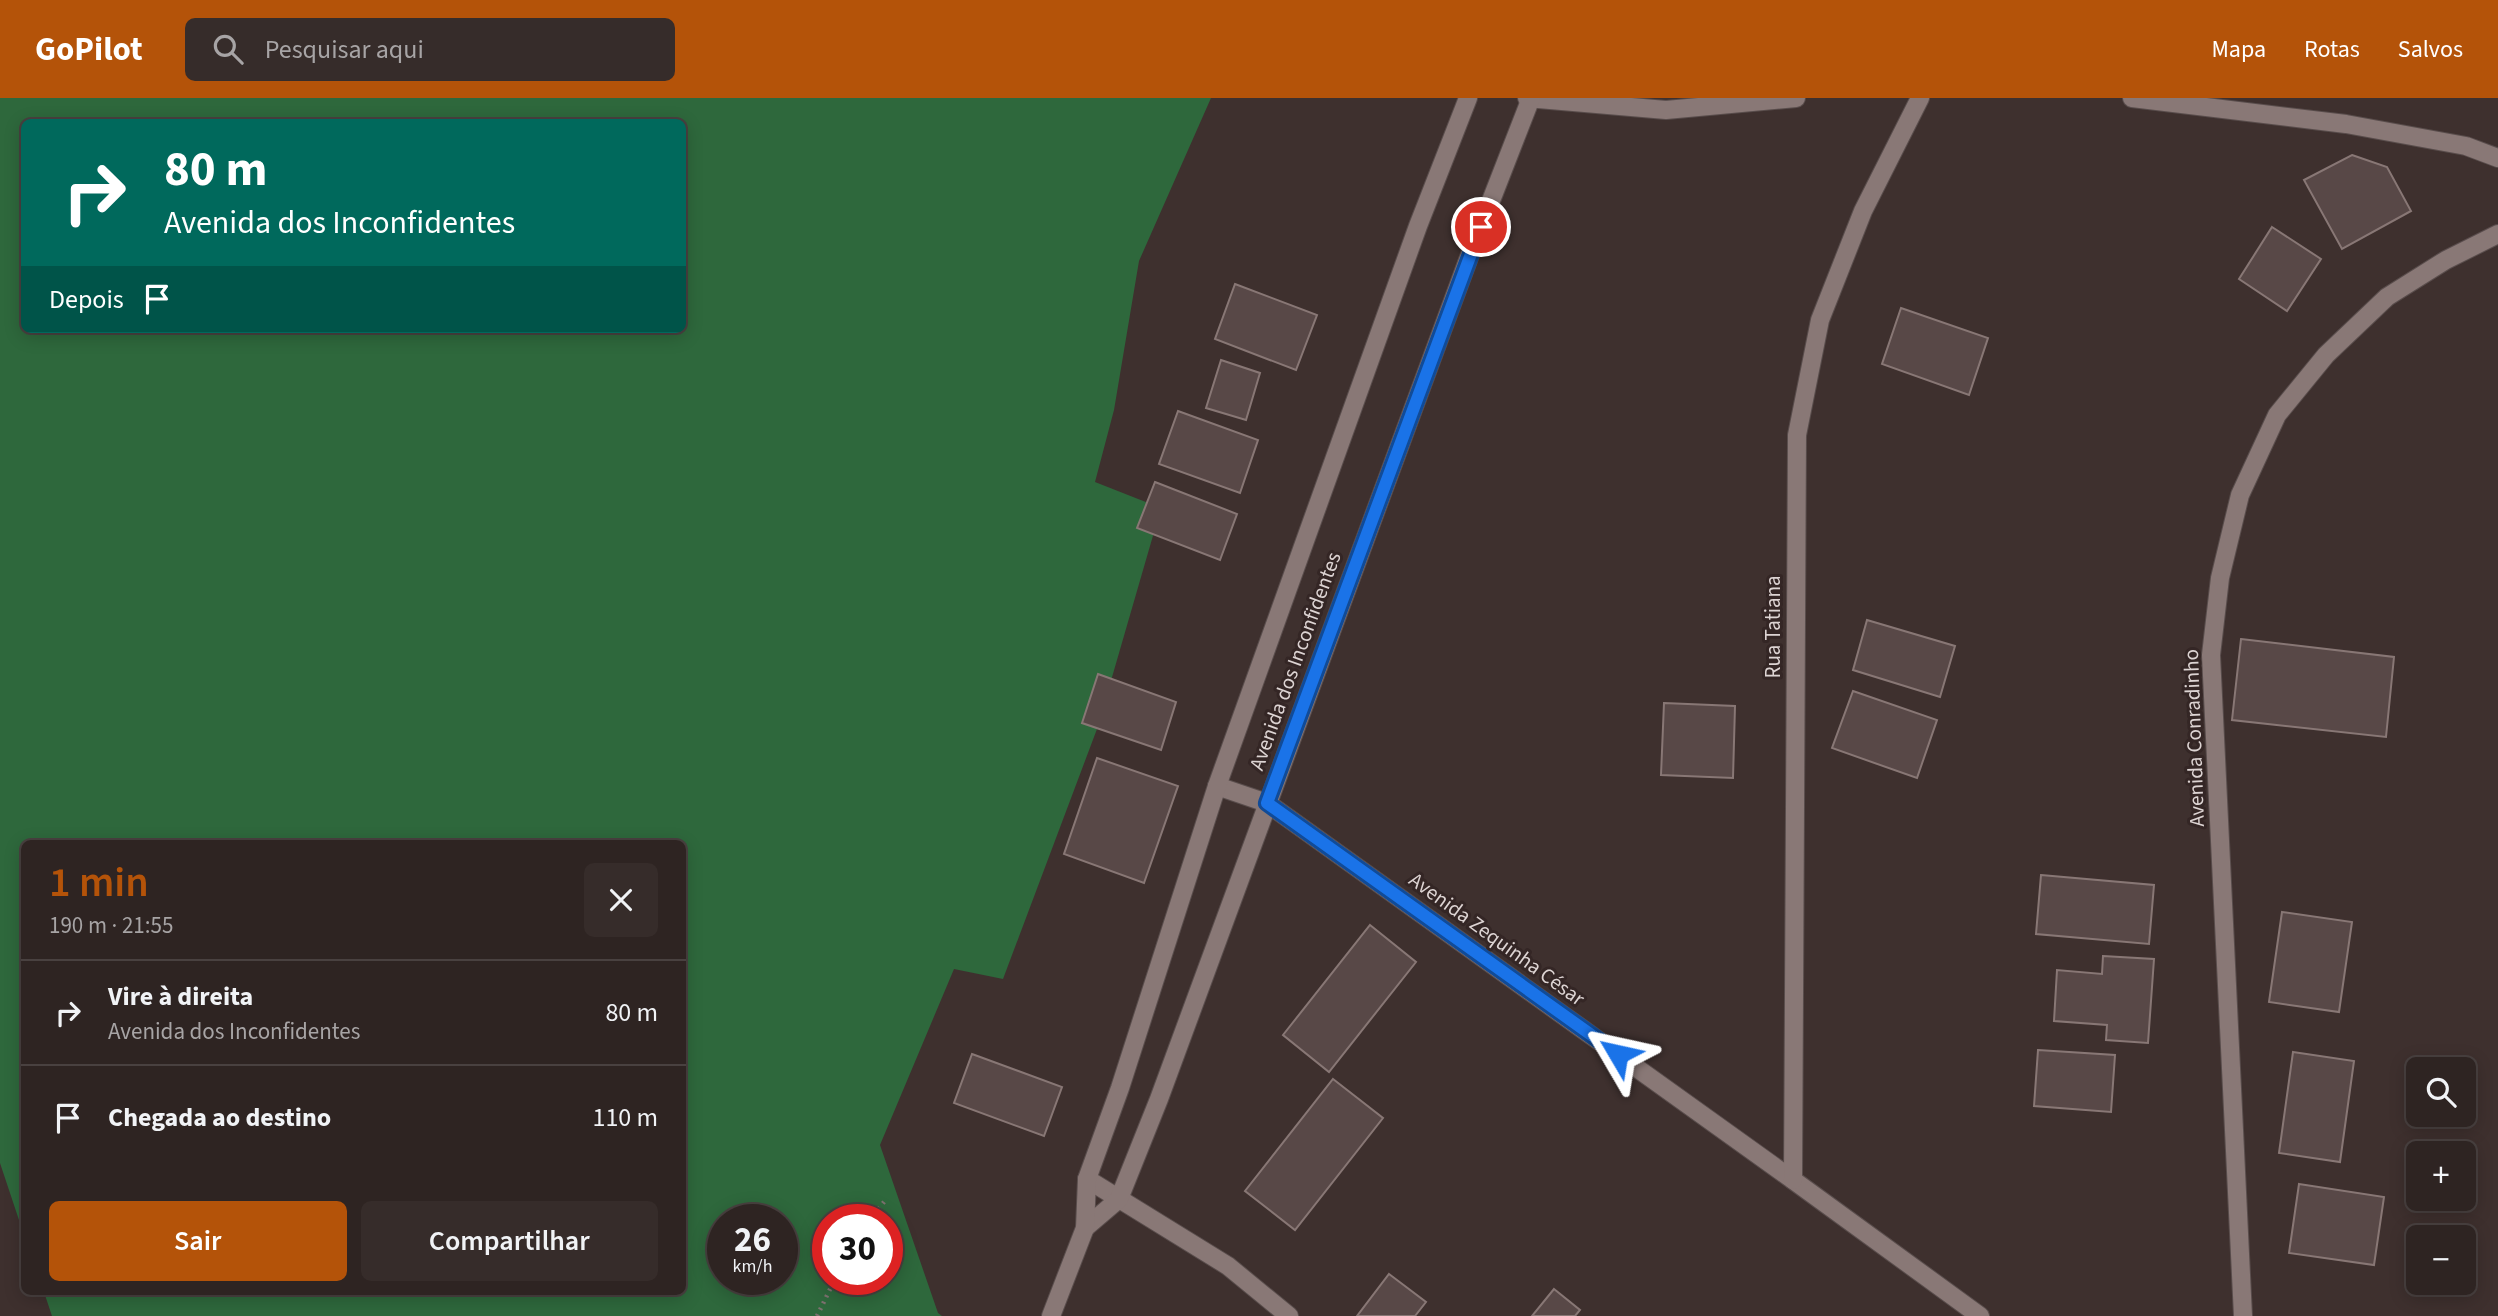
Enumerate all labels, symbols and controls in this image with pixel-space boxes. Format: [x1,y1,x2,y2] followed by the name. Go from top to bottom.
[185,18,675,81] search box
[35,26,143,73] text: GoPilot
[209,30,247,68] icon: search
[265,31,424,68] text: Pesquisar aqui
[2211,32,2266,67] text: Mapa
[2304,32,2360,67] text: Rotas
[2398,32,2463,67] text: Salvos
[164,135,268,205] text: 80 m
[49,147,140,238] icon: right
[1451,197,1511,257] pin
[164,200,515,246] text: Avenida dos Inconfidentes
[1462,208,1500,246] icon: arrive
[138,280,176,318] icon: arrive
[49,281,124,318] text: Depois
[1242,547,1349,774] street label: Avenida dos Inconfidentes
[1758,575,1788,679] street label: Rua Tatiana
[2176,649,2212,827] street label: Avenida Conradinho
[49,853,149,913] text: 1 min
[584,863,658,937] button: close
[1403,865,1592,1014] street label: Avenida Zequinha César
[49,909,173,942] text: 190 m · 21:55
[108,978,253,1015] text: Vire à direita
[49,994,87,1032] icon: right
[605,994,658,1031] text: 80 m
[108,1015,360,1048] text: Avenida dos Inconfidentes
[1581,1017,1655,1091] position arrow
[2406,1057,2476,1295] map controls
[2406,1057,2476,1127] button: search
[49,1099,87,1137] icon: arrive
[108,1099,331,1136] text: Chegada ao destino
[592,1099,658,1136] text: 110 m
[2406,1141,2476,1211] button: +
[49,1201,347,1281] button: Sair
[361,1201,658,1281] button: Compartilhar
[812,1204,903,1295] speed limit sign: 30
[734,1215,771,1265] text: 26
[2406,1225,2476,1295] button: −
[733,1254,772,1279] text: km/h

